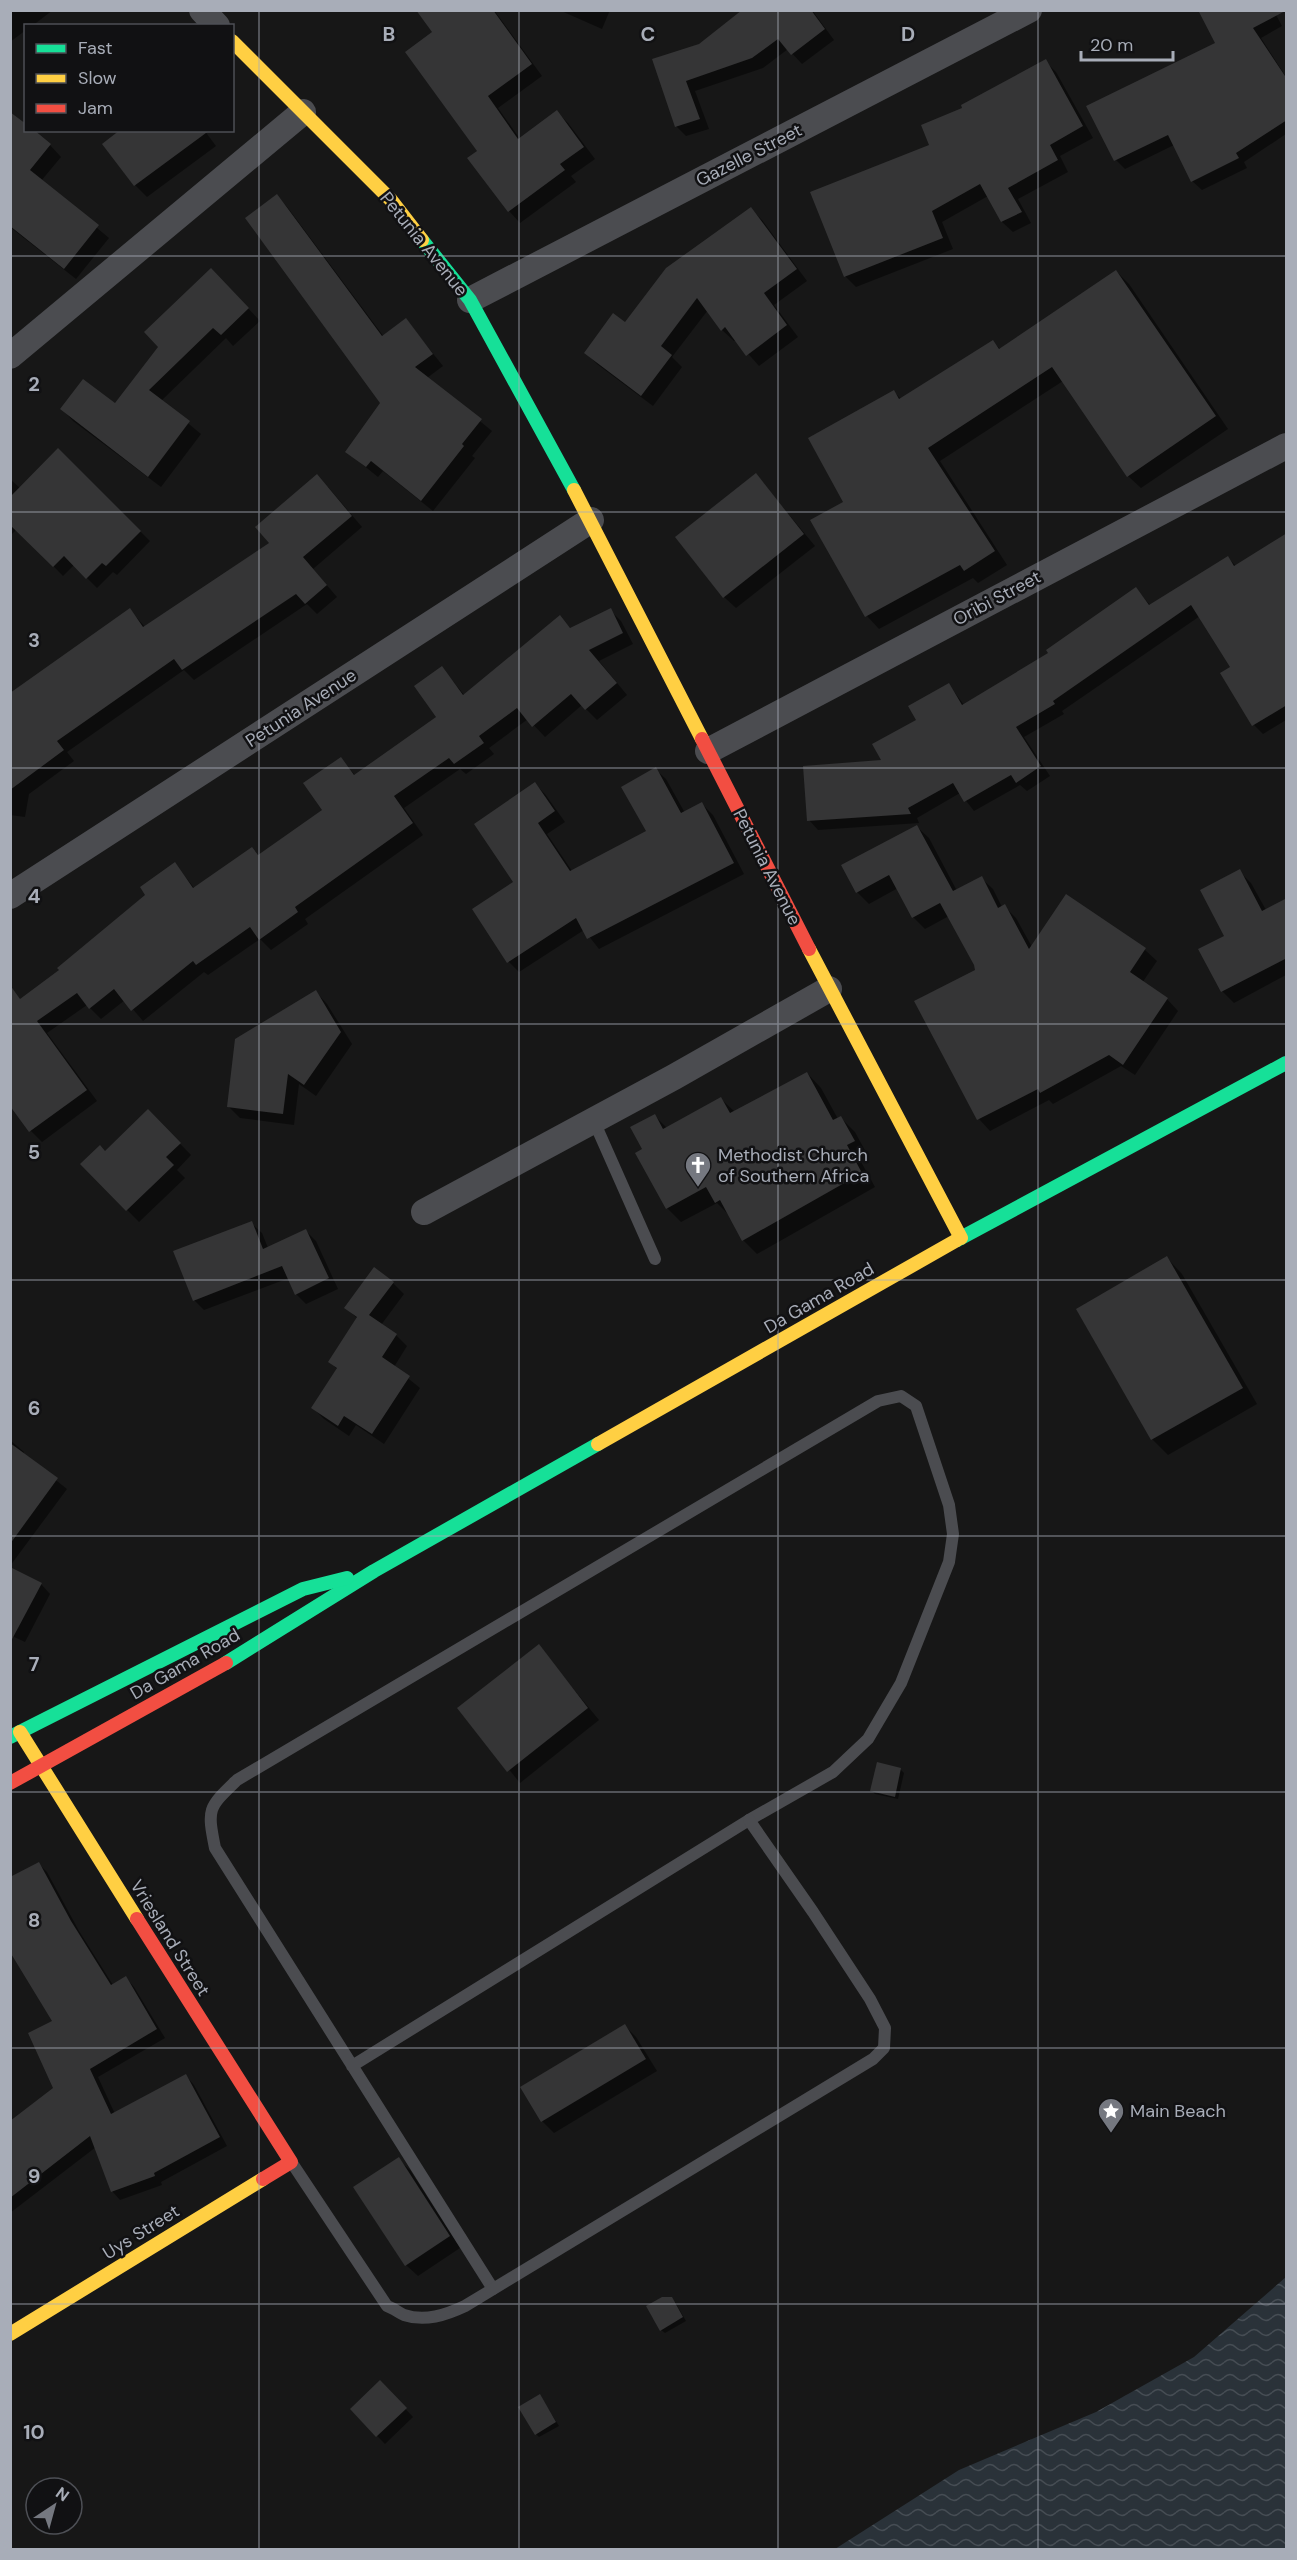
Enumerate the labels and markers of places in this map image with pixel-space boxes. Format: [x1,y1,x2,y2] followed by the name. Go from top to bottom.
[718,1143,869,1188] place label: Methodist Church of Southern Africa
[683,1150,713,1188] church icon: Methodist Church of Southern Africa
[1096,2096,1126,2134] place icon: Main Beach
[1130,2099,1226,2123] place label: Main Beach

